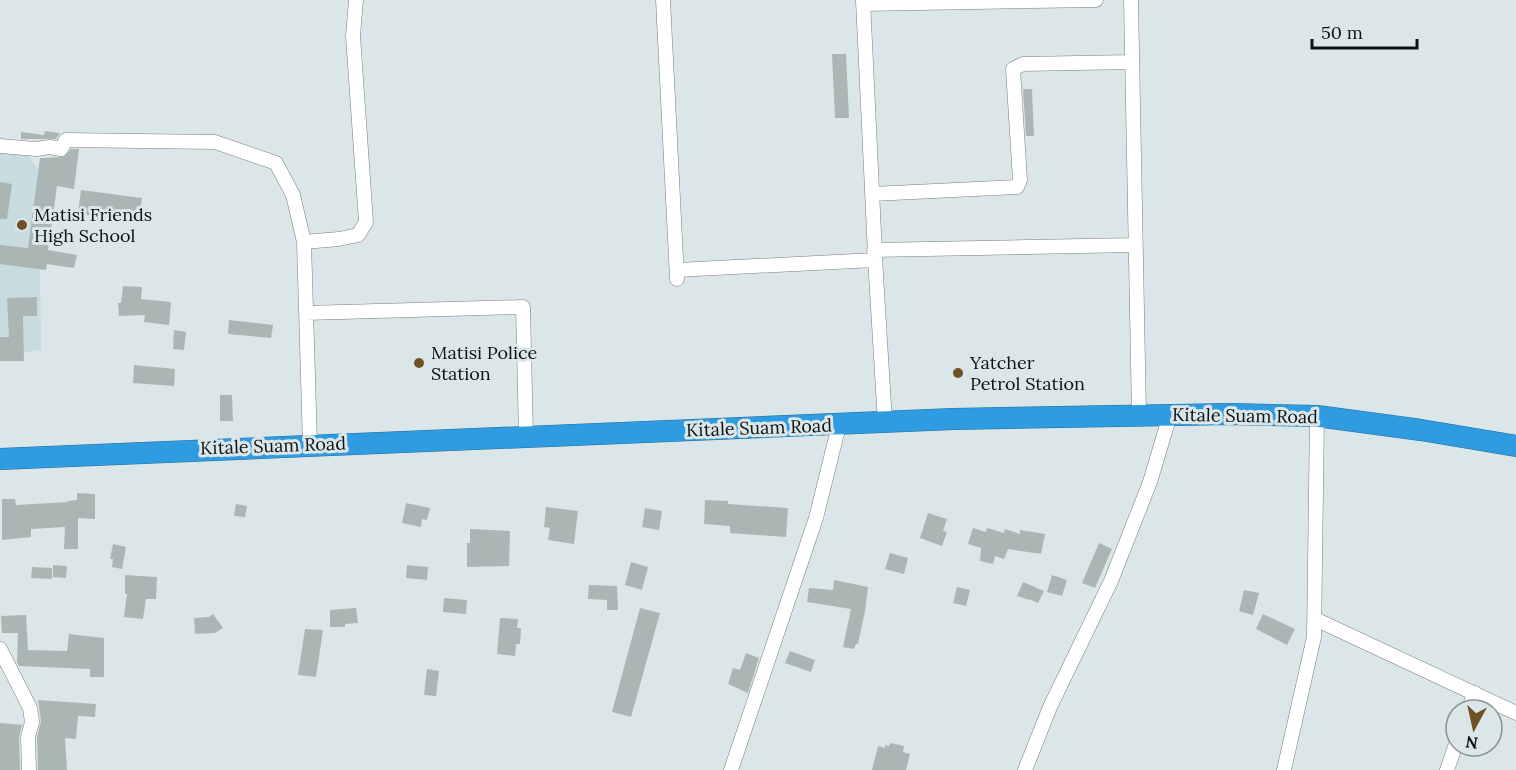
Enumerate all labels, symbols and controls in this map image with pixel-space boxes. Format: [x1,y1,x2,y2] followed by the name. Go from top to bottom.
[1312,12,1417,50] scale bar
[1321,21,1363,44] text: 50 m
[34,203,152,247] place label: Matisi Friends High School
[15,218,29,232] marker: Matisi Friends High School
[431,341,538,385] place label: Matisi Police Station
[969,351,1085,395] place label: Yatcher Petrol Station
[412,356,426,370] marker: Matisi Police Station
[951,366,965,380] marker: Yatcher Petrol Station
[1172,403,1318,428] street label: Kitale Suam Road
[686,413,833,442] street label: Kitale Suam Road
[200,431,347,460] street label: Kitale Suam Road
[1444,698,1504,758] north arrow
[1464,732,1479,754] text: N

